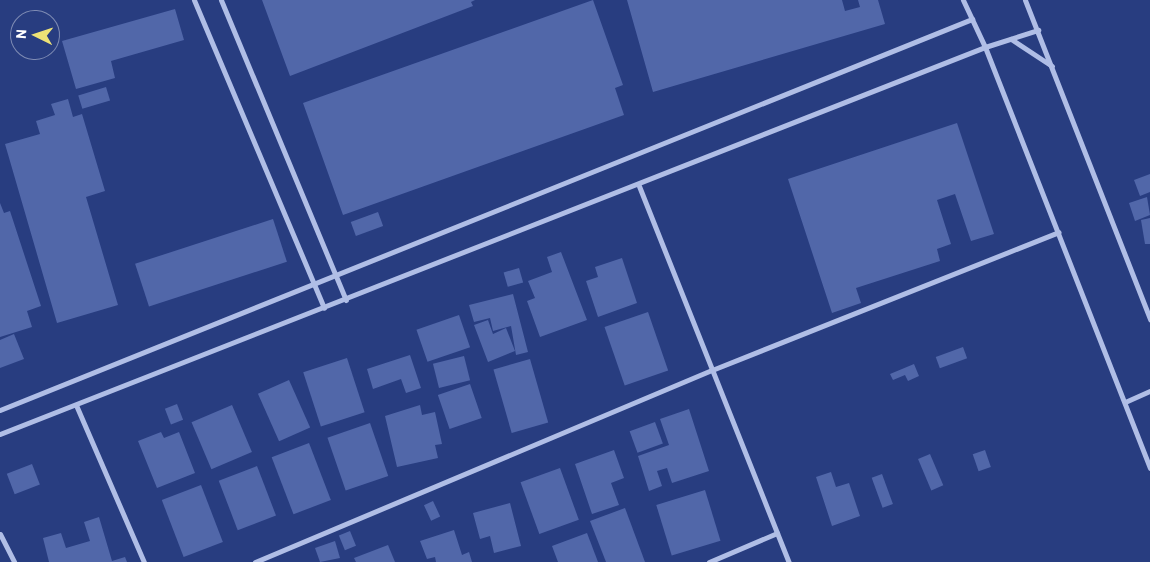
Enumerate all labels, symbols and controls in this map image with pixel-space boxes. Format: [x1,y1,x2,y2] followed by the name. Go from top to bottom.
[10,10,60,60] north arrow
[12,29,29,39] text: N

